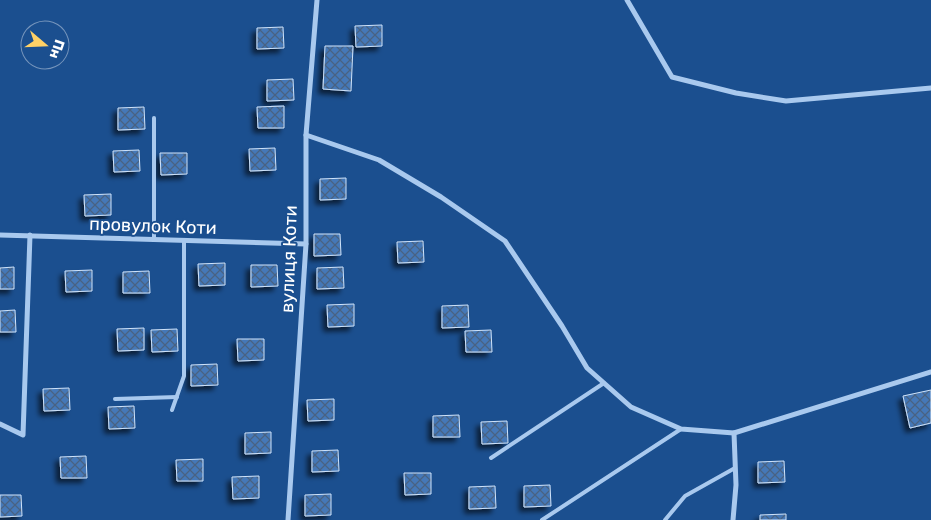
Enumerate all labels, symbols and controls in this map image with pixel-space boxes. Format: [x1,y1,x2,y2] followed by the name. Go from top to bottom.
[20,20,70,70] north arrow
[46,37,68,61] text: Пн
[276,205,302,313] street label: вулиця Коти
[89,213,217,239] street label: провулок Коти

